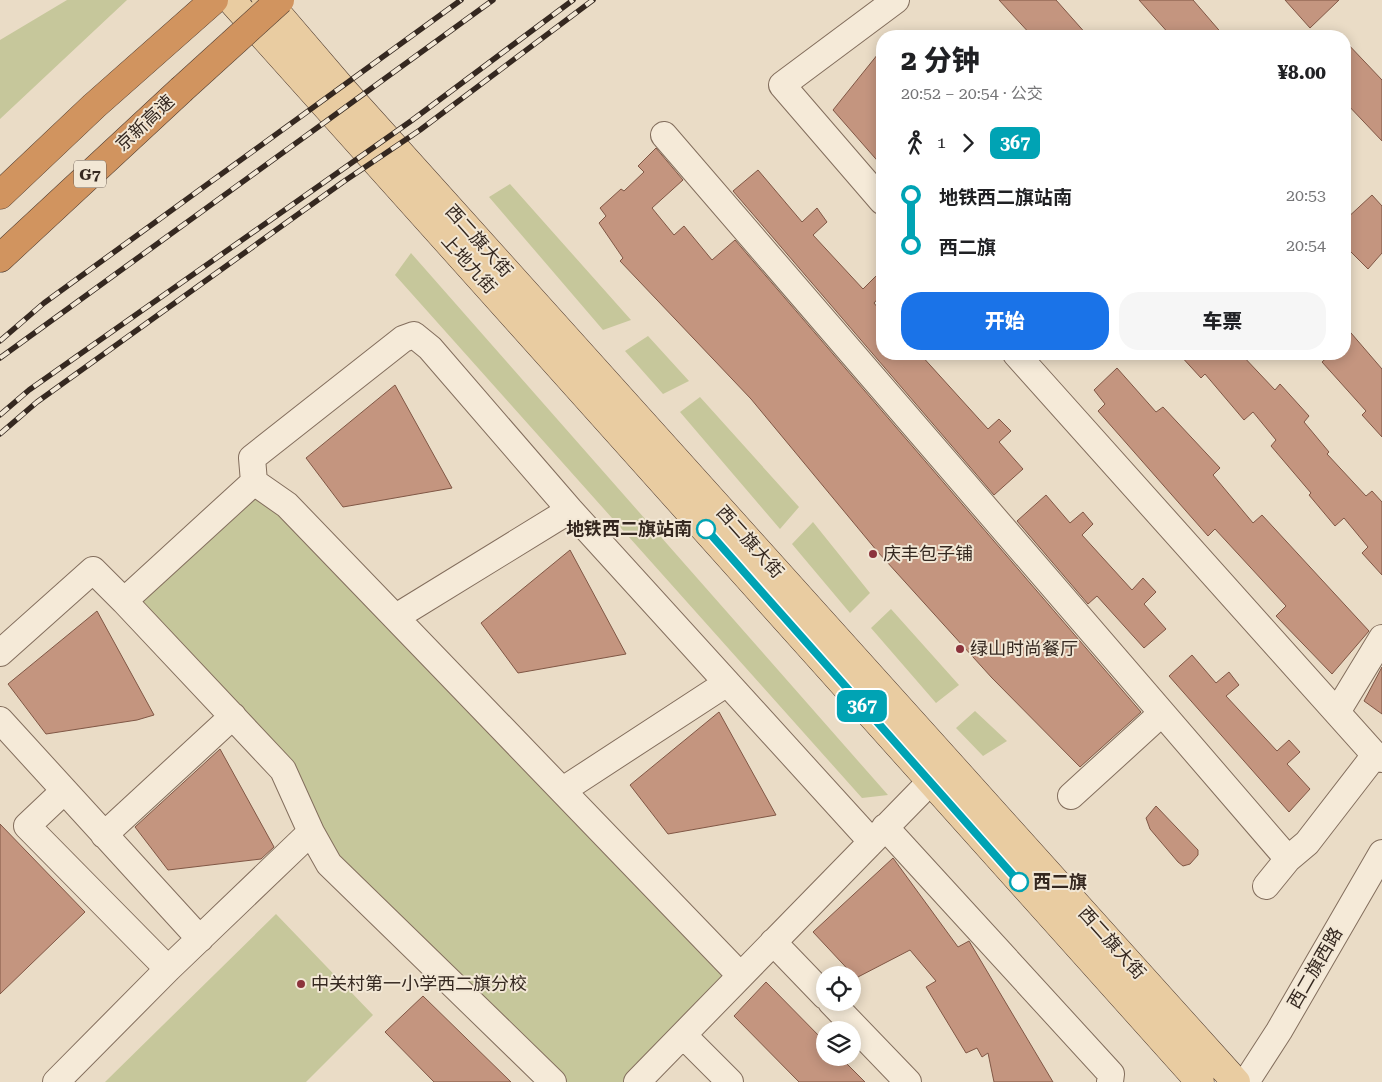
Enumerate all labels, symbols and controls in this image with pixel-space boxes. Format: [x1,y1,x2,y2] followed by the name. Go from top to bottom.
[901,44,980,77] text: 2 分钟
[1277,61,1326,84] text: ¥8.00
[901,84,1043,103] text: 20:52 – 20:54 · 公交
[111,90,178,155] street label: 京新高速
[901,129,929,157] icon: walk
[954,129,982,157] icon: forward
[1000,132,1030,153] text: 367
[937,133,946,152] text: 1
[74,160,106,188] road number: G7
[939,186,1072,209] text: 地铁西二旗站南
[1286,186,1326,205] text: 20:53
[441,200,517,281] street label: 西二旗大街
[437,230,501,297] street label: 上地九街
[939,236,996,259] text: 西二旗
[1286,236,1326,255] text: 20:54
[901,292,1109,350] button: 开始
[1119,292,1326,350] button: 车票
[712,501,788,582] street label: 西二旗大街
[566,518,692,539] place label: 地铁西二旗站南
[696,519,716,539] marker: 地铁西二旗站南
[883,543,973,564] place label: 庆丰包子铺
[867,548,879,560] marker: 庆丰包子铺
[970,638,1078,659] place label: 绿山时尚餐厅
[954,643,966,655] marker: 绿山时尚餐厅
[833,690,891,722] line badge: 367
[847,695,877,716] text: 367
[1033,871,1087,892] place label: 西二旗
[1009,872,1029,892] marker: 西二旗
[1074,902,1150,983] street label: 西二旗大街
[1283,924,1346,1012] street label: 西二旗西路
[816,966,861,1066] map controls
[816,966,861,1011] button: locate
[311,973,527,994] place label: 中关村第一小学西二旗分校
[295,978,307,990] marker: 中关村第一小学西二旗分校
[816,1021,861,1066] button: layers

